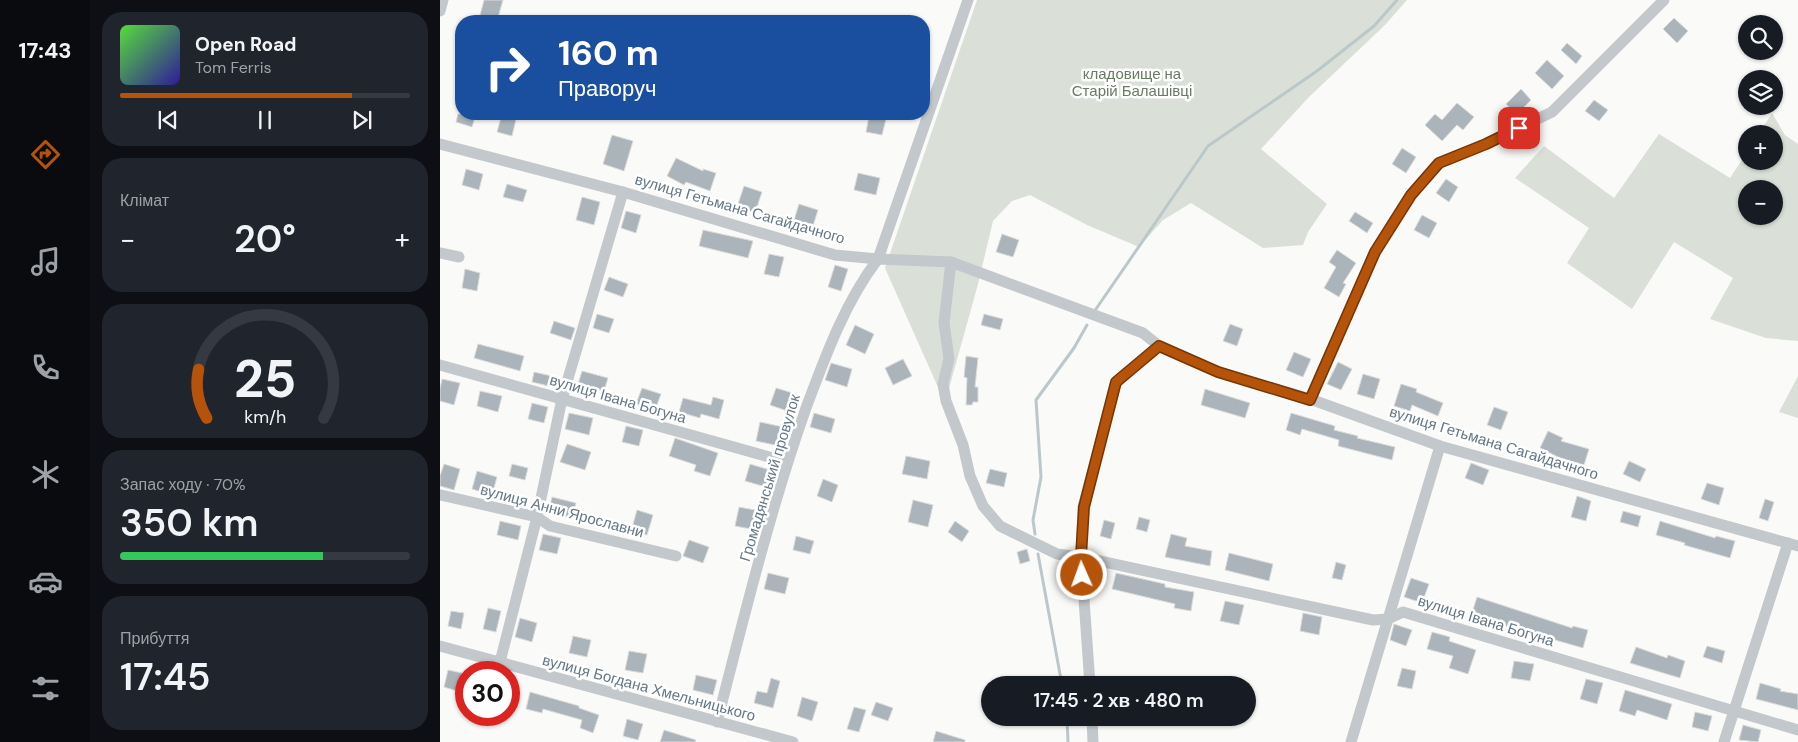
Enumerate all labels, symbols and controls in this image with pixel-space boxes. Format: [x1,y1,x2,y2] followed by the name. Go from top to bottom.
[1738,15,1783,225] map controls
[1738,15,1783,60] button: search
[558,30,659,76] text: 160 m
[195,32,297,57] text: Open Road
[475,35,540,100] icon: right
[19,36,71,65] text: 17:43
[195,57,272,78] text: Tom Ferris
[1072,64,1192,101] park label: кладовище на Старій Балашівці
[1738,70,1783,115] button: layers
[558,74,656,103] text: Праворуч
[154,106,182,134] icon: previous
[251,106,279,134] icon: pause
[348,106,376,134] icon: next
[1498,107,1540,149] pin
[1505,114,1533,142] icon: arrive
[1738,125,1783,170] button: +
[28,137,63,172] icon: directions
[633,169,847,249] street label: вулиця Гетьмана Сагайдачного
[1738,180,1783,225] button: −
[120,190,169,211] text: Клімат
[234,214,296,264] text: 20°
[120,221,135,258] text: −
[395,221,410,258] text: +
[28,244,63,279] icon: music
[234,345,296,413] text: 25
[28,350,63,385] icon: phone
[547,370,689,428] street label: вулиця Івана Богуна
[735,392,805,564] street label: Громадянський провулок
[1387,402,1601,484] street label: вулиця Гетьмана Сагайдачного
[244,405,286,429] text: km/h
[28,457,63,492] icon: climate
[120,474,246,495] text: Запас ходу · 70%
[478,480,646,542] street label: вулиця Анни Ярославни
[120,498,258,548] text: 350 km
[1055,548,1107,600] position arrow
[28,564,63,599] icon: car
[1415,591,1557,651] street label: вулиця Івана Богуна
[120,628,189,649] text: Прибуття
[540,650,758,726] street label: вулиця Богдана Хмельницького
[120,652,210,702] text: 17:45
[455,661,520,726] speed limit sign: 30
[28,671,63,706] icon: filters
[1033,688,1204,713] text: 17:45 · 2 хв · 480 m

